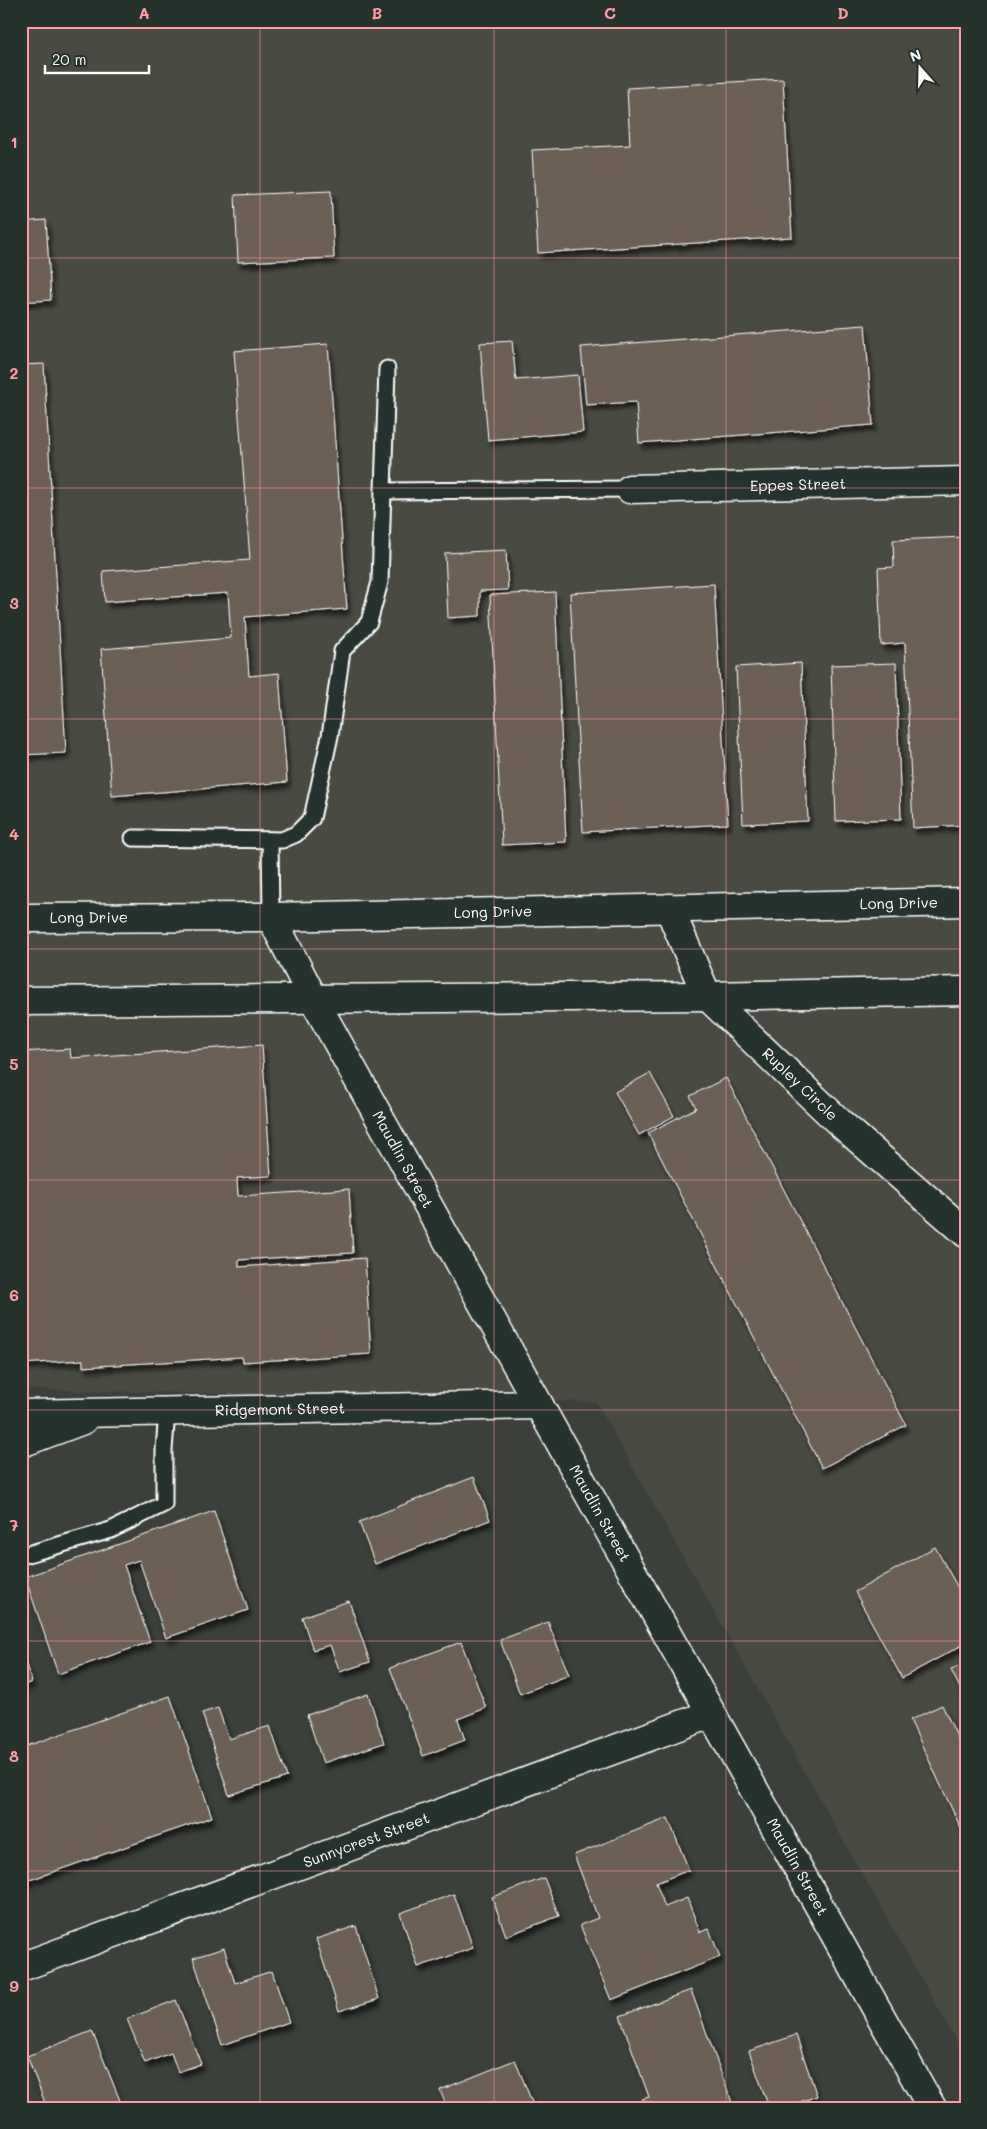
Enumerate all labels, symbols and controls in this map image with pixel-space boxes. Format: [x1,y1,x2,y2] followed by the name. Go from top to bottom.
[138,2,150,23] text: A
[372,2,382,23] text: B
[604,2,616,23] text: C
[837,2,849,23] text: D
[45,42,149,74] scale bar
[894,42,944,92] north arrow
[907,45,924,66] text: N
[52,49,86,69] text: 20 m
[10,131,18,152] text: 1
[10,362,19,383] text: 2
[750,473,846,495] street label: Eppes Street
[9,592,19,613] text: 3
[9,823,19,844] text: 4
[859,892,938,913] street label: Long Drive
[454,900,532,922] street label: Long Drive
[50,907,128,927] street label: Long Drive
[758,1043,843,1125] street label: Rupley Circle
[9,1053,19,1074] text: 5
[368,1107,439,1211] street label: Maudlin Street
[9,1284,19,1305] text: 6
[215,1397,345,1420] street label: Ridgemont Street
[565,1461,636,1565] street label: Maudlin Street
[10,1514,19,1535] text: 7
[9,1745,19,1766] text: 8
[300,1807,432,1872] street label: Sunnycrest Street
[763,1814,833,1919] street label: Maudlin Street
[9,1975,19,1996] text: 9

